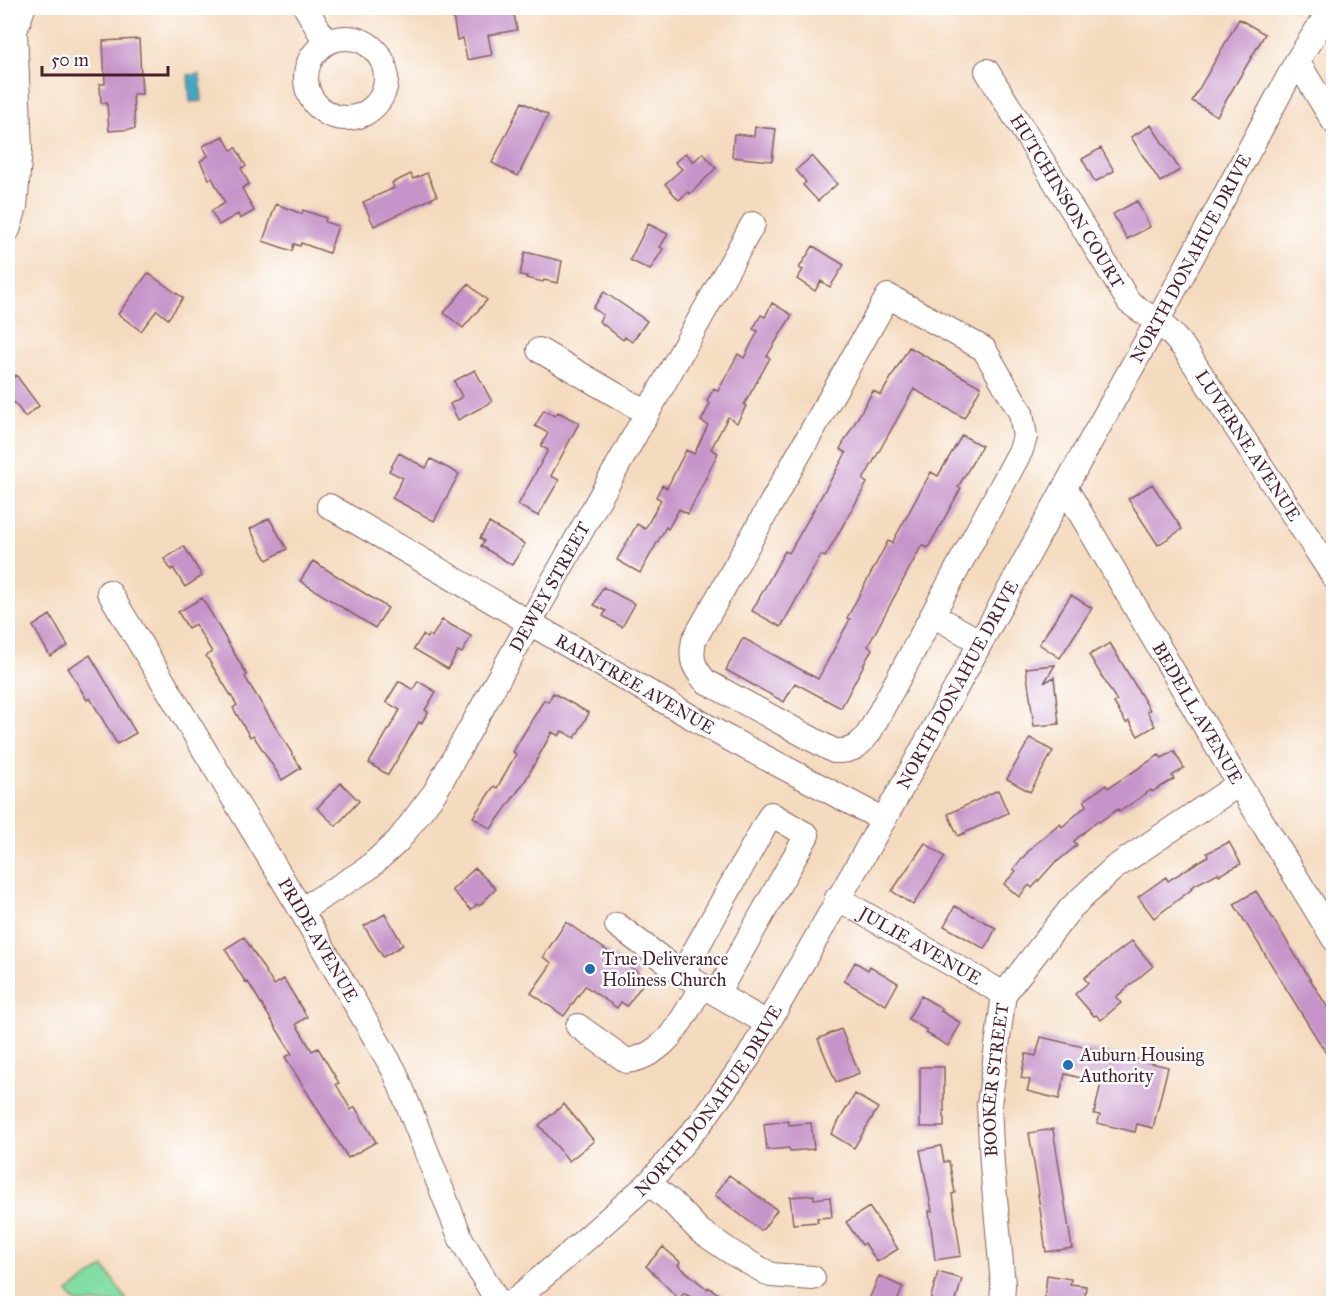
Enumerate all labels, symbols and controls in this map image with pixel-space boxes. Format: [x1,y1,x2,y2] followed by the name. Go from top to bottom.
[42,39,168,77] scale bar
[51,49,89,71] text: 50 m
[1005,110,1129,293] street label: HUTCHINSON COURT
[1125,150,1256,367] street label: NORTH DONAHUE DRIVE
[1191,366,1305,525] street label: LUVERNE AVENUE
[505,518,595,656] street label: DEWEY STREET
[892,576,1023,793] street label: NORTH DONAHUE DRIVE
[551,629,719,739] street label: RAINTREE AVENUE
[1147,638,1248,788] street label: BEDELL AVENUE
[273,874,363,1006] street label: PRIDE AVENUE
[853,901,986,990] street label: JULIE AVENUE
[602,948,728,991] place label: True Deliverance Holiness Church
[583,962,597,976] marker: True Deliverance Holiness Church
[630,1001,787,1201] street label: NORTH DONAHUE DRIVE
[978,1002,1014,1158] street label: BOOKER STREET
[1079,1044,1205,1087] place label: Auburn Housing Authority
[1061,1058,1075,1072] marker: Auburn Housing Authority

